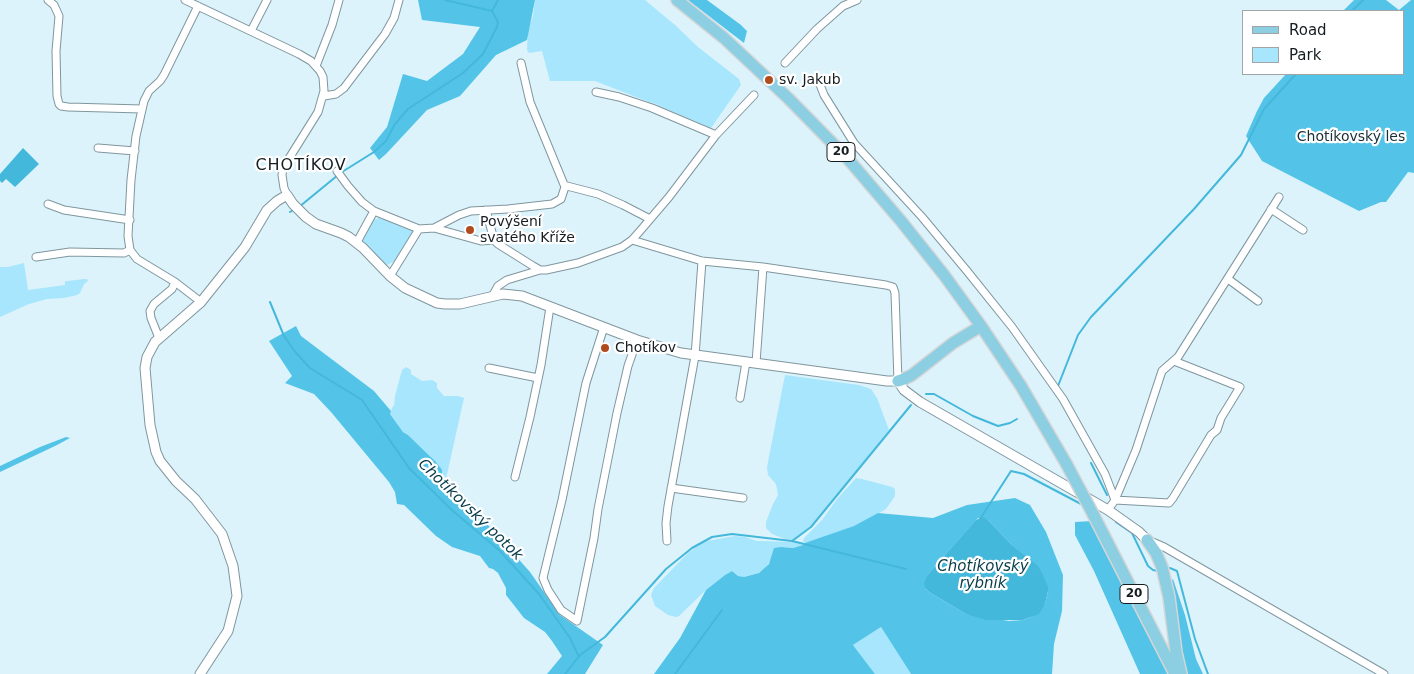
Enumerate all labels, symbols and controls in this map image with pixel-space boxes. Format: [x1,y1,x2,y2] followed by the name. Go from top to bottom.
[1242,10,1404,75] legend
[1289,21,1327,39] text: Road
[1289,46,1321,64] text: Park
[779,72,841,88] place label: sv. Jakub
[763,74,775,86] marker: sv. Jakub
[1297,129,1405,145] park label: Chotíkovský les
[827,142,855,162] road number: 20
[254,156,348,176] district label: CHOTÍKOV
[480,214,575,246] place label: Povýšení svatého Kříže
[464,224,476,236] marker: Povýšení svatého Kříže
[615,340,676,356] place label: Chotíkov
[599,342,611,354] marker: Chotíkov
[414,455,526,565] water label: Chotíkovský potok
[937,558,1029,593] water label: Chotíkovský rybník
[1120,584,1148,604] road number: 20

